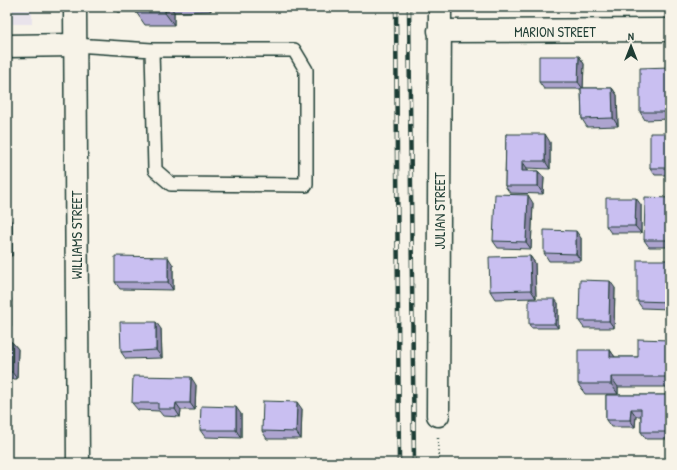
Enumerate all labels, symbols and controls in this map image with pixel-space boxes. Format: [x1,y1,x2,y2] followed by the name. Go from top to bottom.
[514,22,596,41] street label: MARION STREET
[611,26,651,66] north arrow
[628,29,634,43] text: N
[430,172,449,250] street label: JULIAN STREET
[67,190,86,279] street label: WILLIAMS STREET

